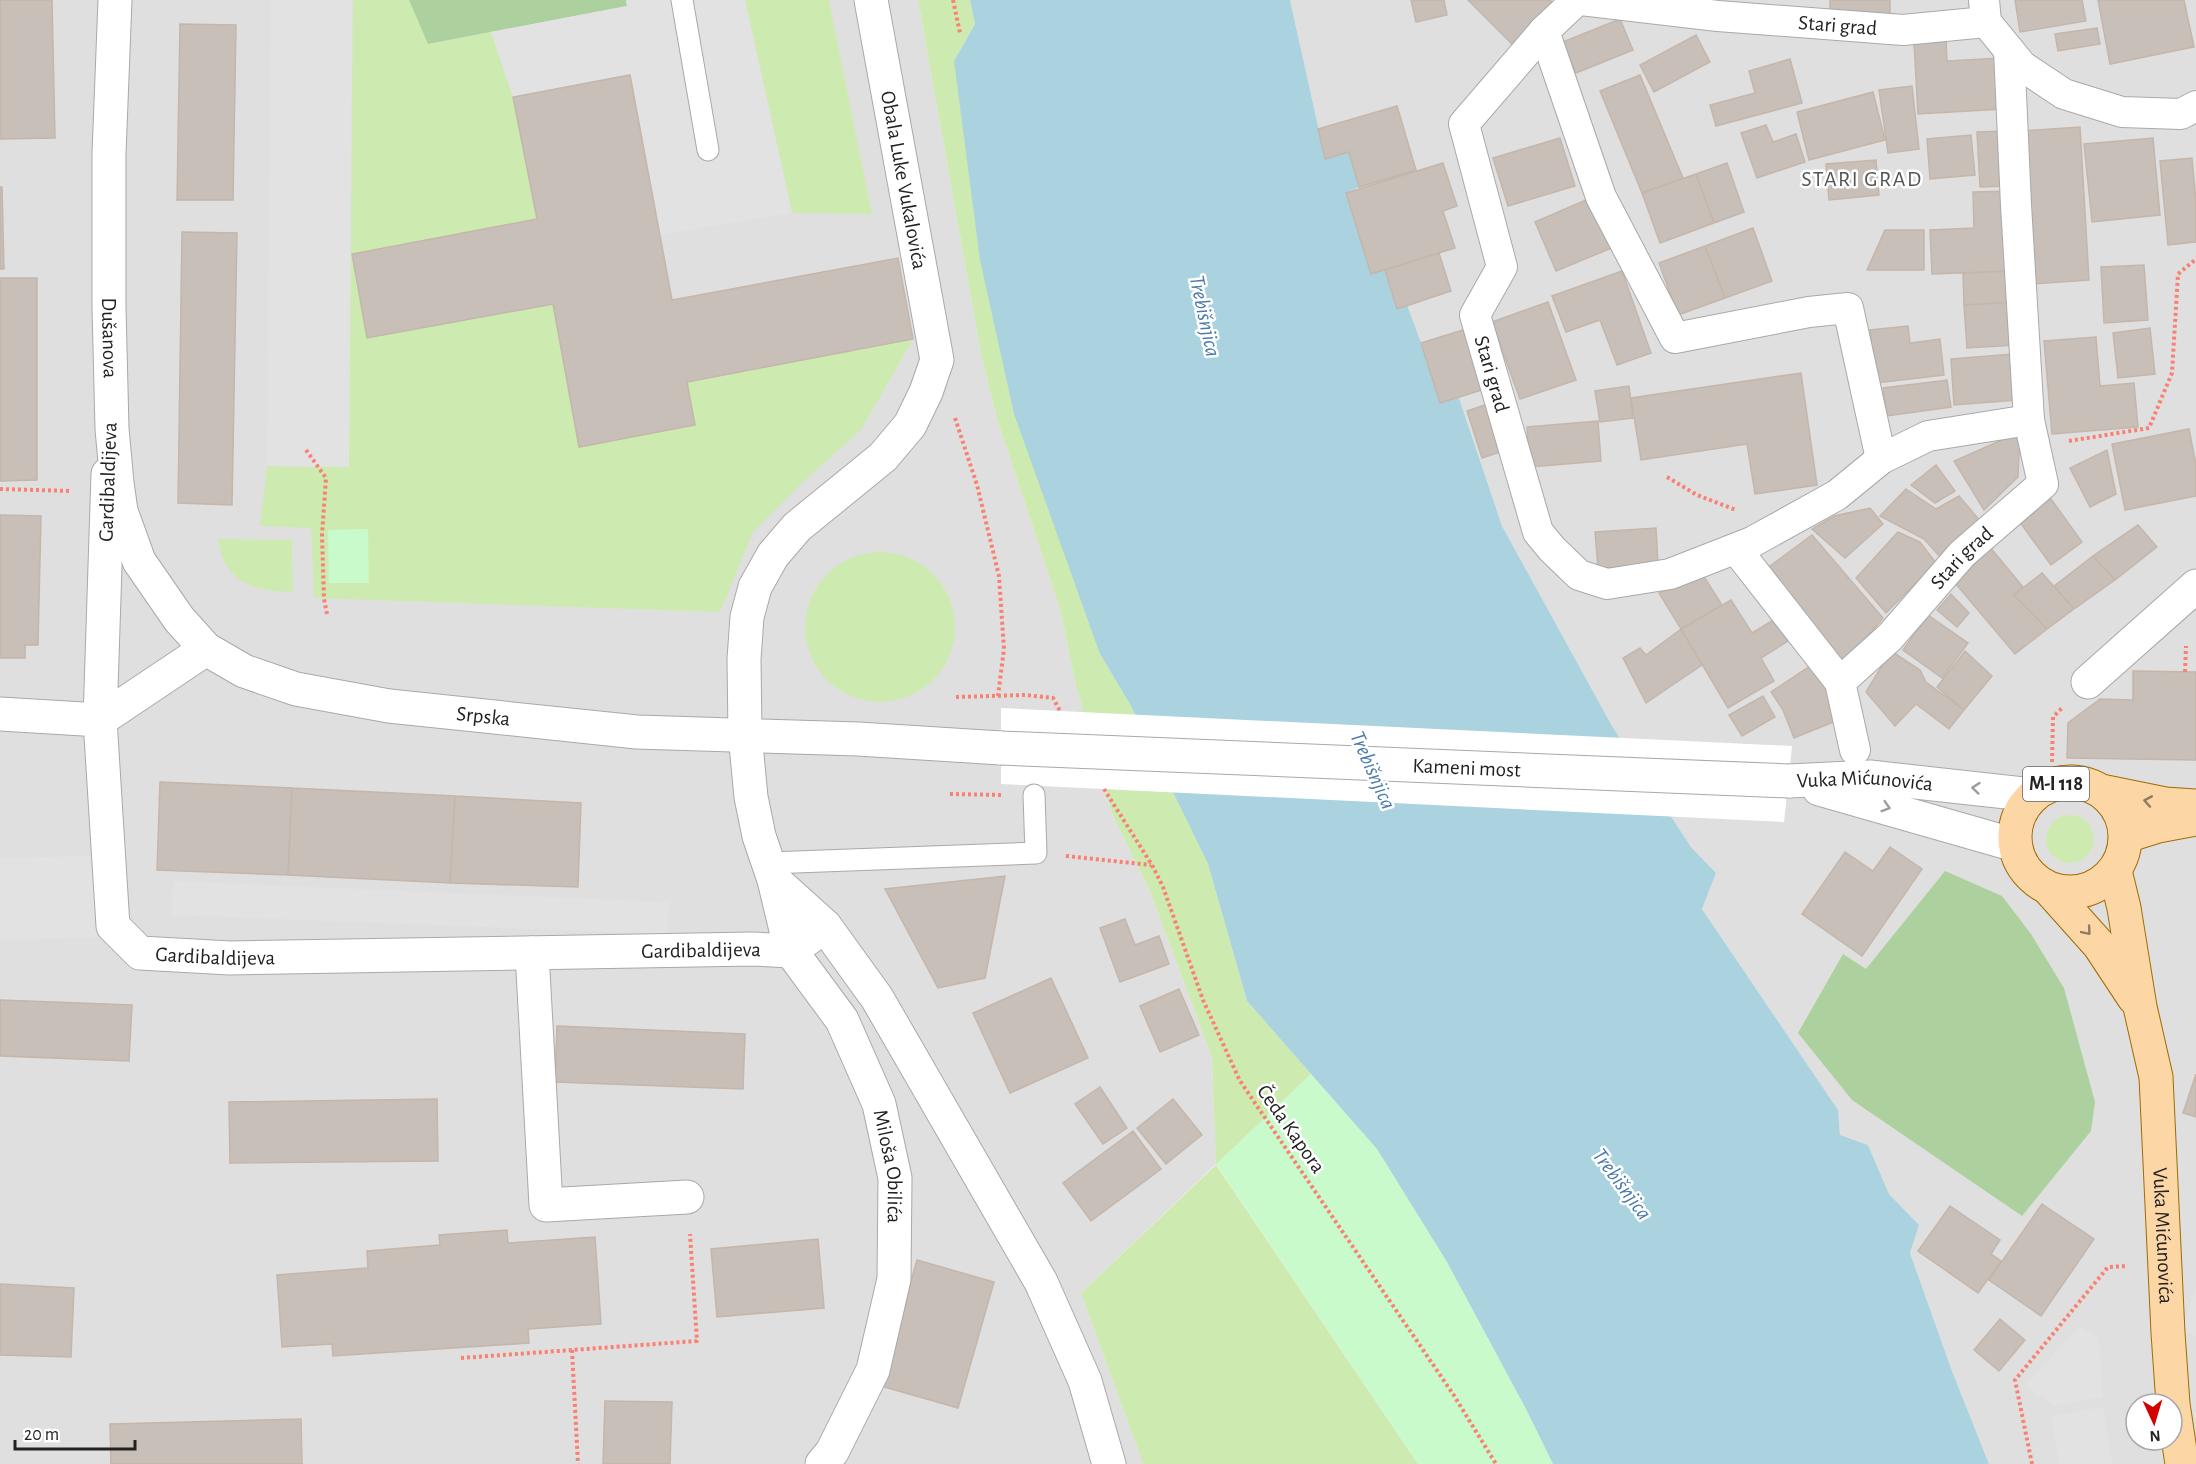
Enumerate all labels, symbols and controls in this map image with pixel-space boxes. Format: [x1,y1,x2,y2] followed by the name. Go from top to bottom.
[1798,12,1878,39] street label: Stari grad
[877,89,931,271] street label: Obala Luke Vukalovića
[1801,168,1923,190] district label: STARI GRAD
[1186,273,1224,359] water label: Trebišnjica
[99,298,121,379] street label: Dušanova
[1471,333,1513,415] street label: Stari grad
[95,422,121,542] street label: Gardibaldijeva
[1926,522,1997,593] street label: Stari grad
[456,703,512,729] street label: Srpska
[1346,728,1400,812] water label: Trebišnjica
[1412,755,1521,780] street label: Kameni most
[1796,767,1934,794] street label: Vuka Mićunovića
[2023,767,2089,801] road number: M-I 118
[1971,783,1980,795] one-way arrow
[2144,795,2154,808] one-way arrow
[1880,800,1891,812] one-way arrow
[2080,924,2091,935] one-way arrow
[641,938,762,961] street label: Gardibaldijeva
[155,943,276,969] street label: Gardibaldijeva
[1253,1080,1331,1177] street label: Čeda Kapora
[870,1107,906,1224] street label: Miloša Obilića
[1588,1144,1656,1224] water label: Trebišnjica
[2150,1167,2177,1305] street label: Vuka Mićunovića
[2124,1392,2184,1452] north arrow
[15,1413,135,1451] scale bar
[24,1426,59,1444] text: 20 m
[2149,1428,2161,1444] text: N

